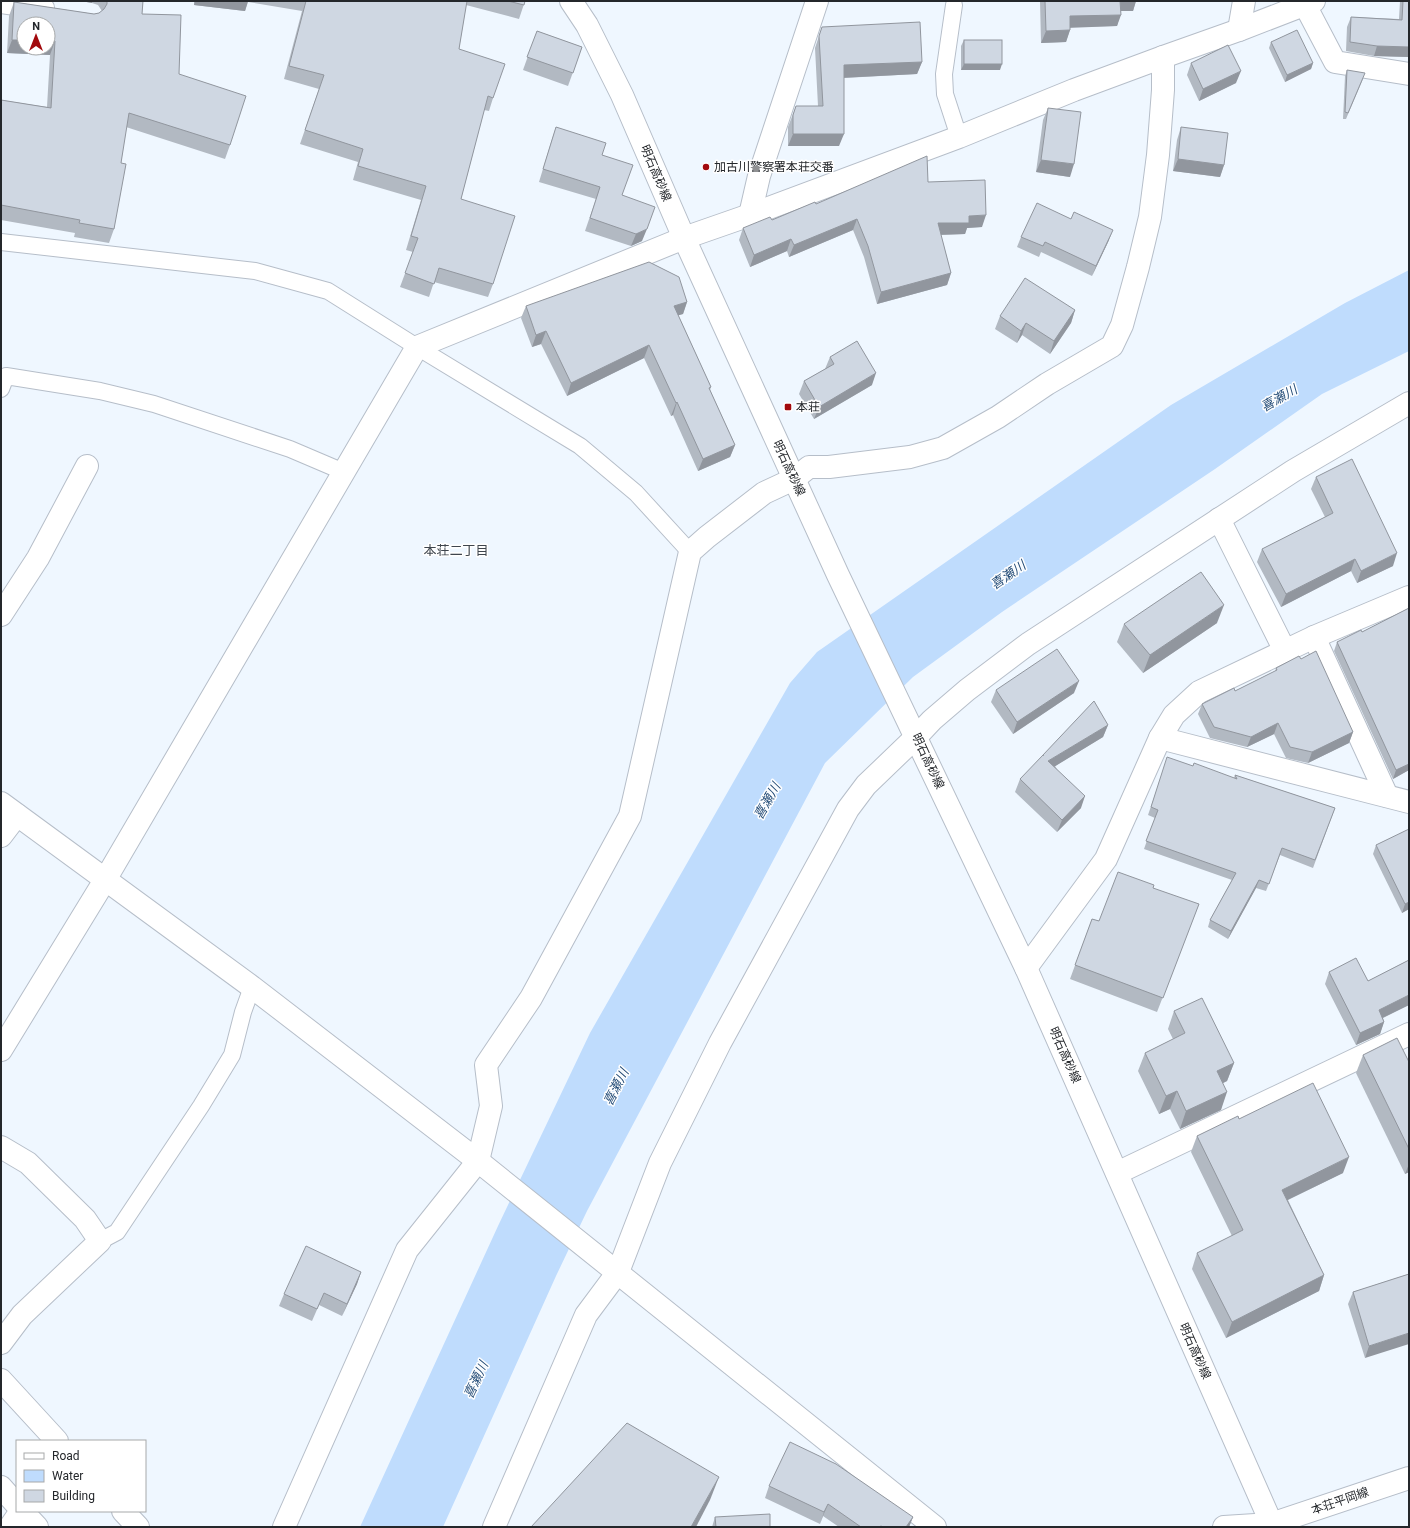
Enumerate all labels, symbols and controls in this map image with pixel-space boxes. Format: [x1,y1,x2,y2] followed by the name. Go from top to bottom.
[16,16,56,56] north arrow
[32,20,40,33] text: N
[638,143,674,203] street label: 明石高砂線
[714,160,834,174] place label: 加古川警察署本荘交番
[701,162,711,172] marker: 加古川警察署本荘交番
[1258,381,1301,414] water label: 喜瀬川
[796,400,820,414] place label: 本荘
[783,402,793,412] marker: 本荘
[770,438,808,498] street label: 明石高砂線
[423,543,489,558] district label: 本荘二丁目
[988,557,1030,592] water label: 喜瀬川
[909,731,947,791] street label: 明石高砂線
[751,779,784,822] water label: 喜瀬川
[1046,1025,1084,1085] street label: 明石高砂線
[600,1064,632,1108] water label: 喜瀬川
[1176,1321,1214,1381] street label: 明石高砂線
[461,1357,492,1401] water label: 喜瀬川
[16,1440,146,1512] legend
[52,1449,80,1463] text: Road
[52,1469,83,1483] text: Water
[1309,1485,1371,1517] street label: 本荘平岡線
[52,1489,95,1503] text: Building

